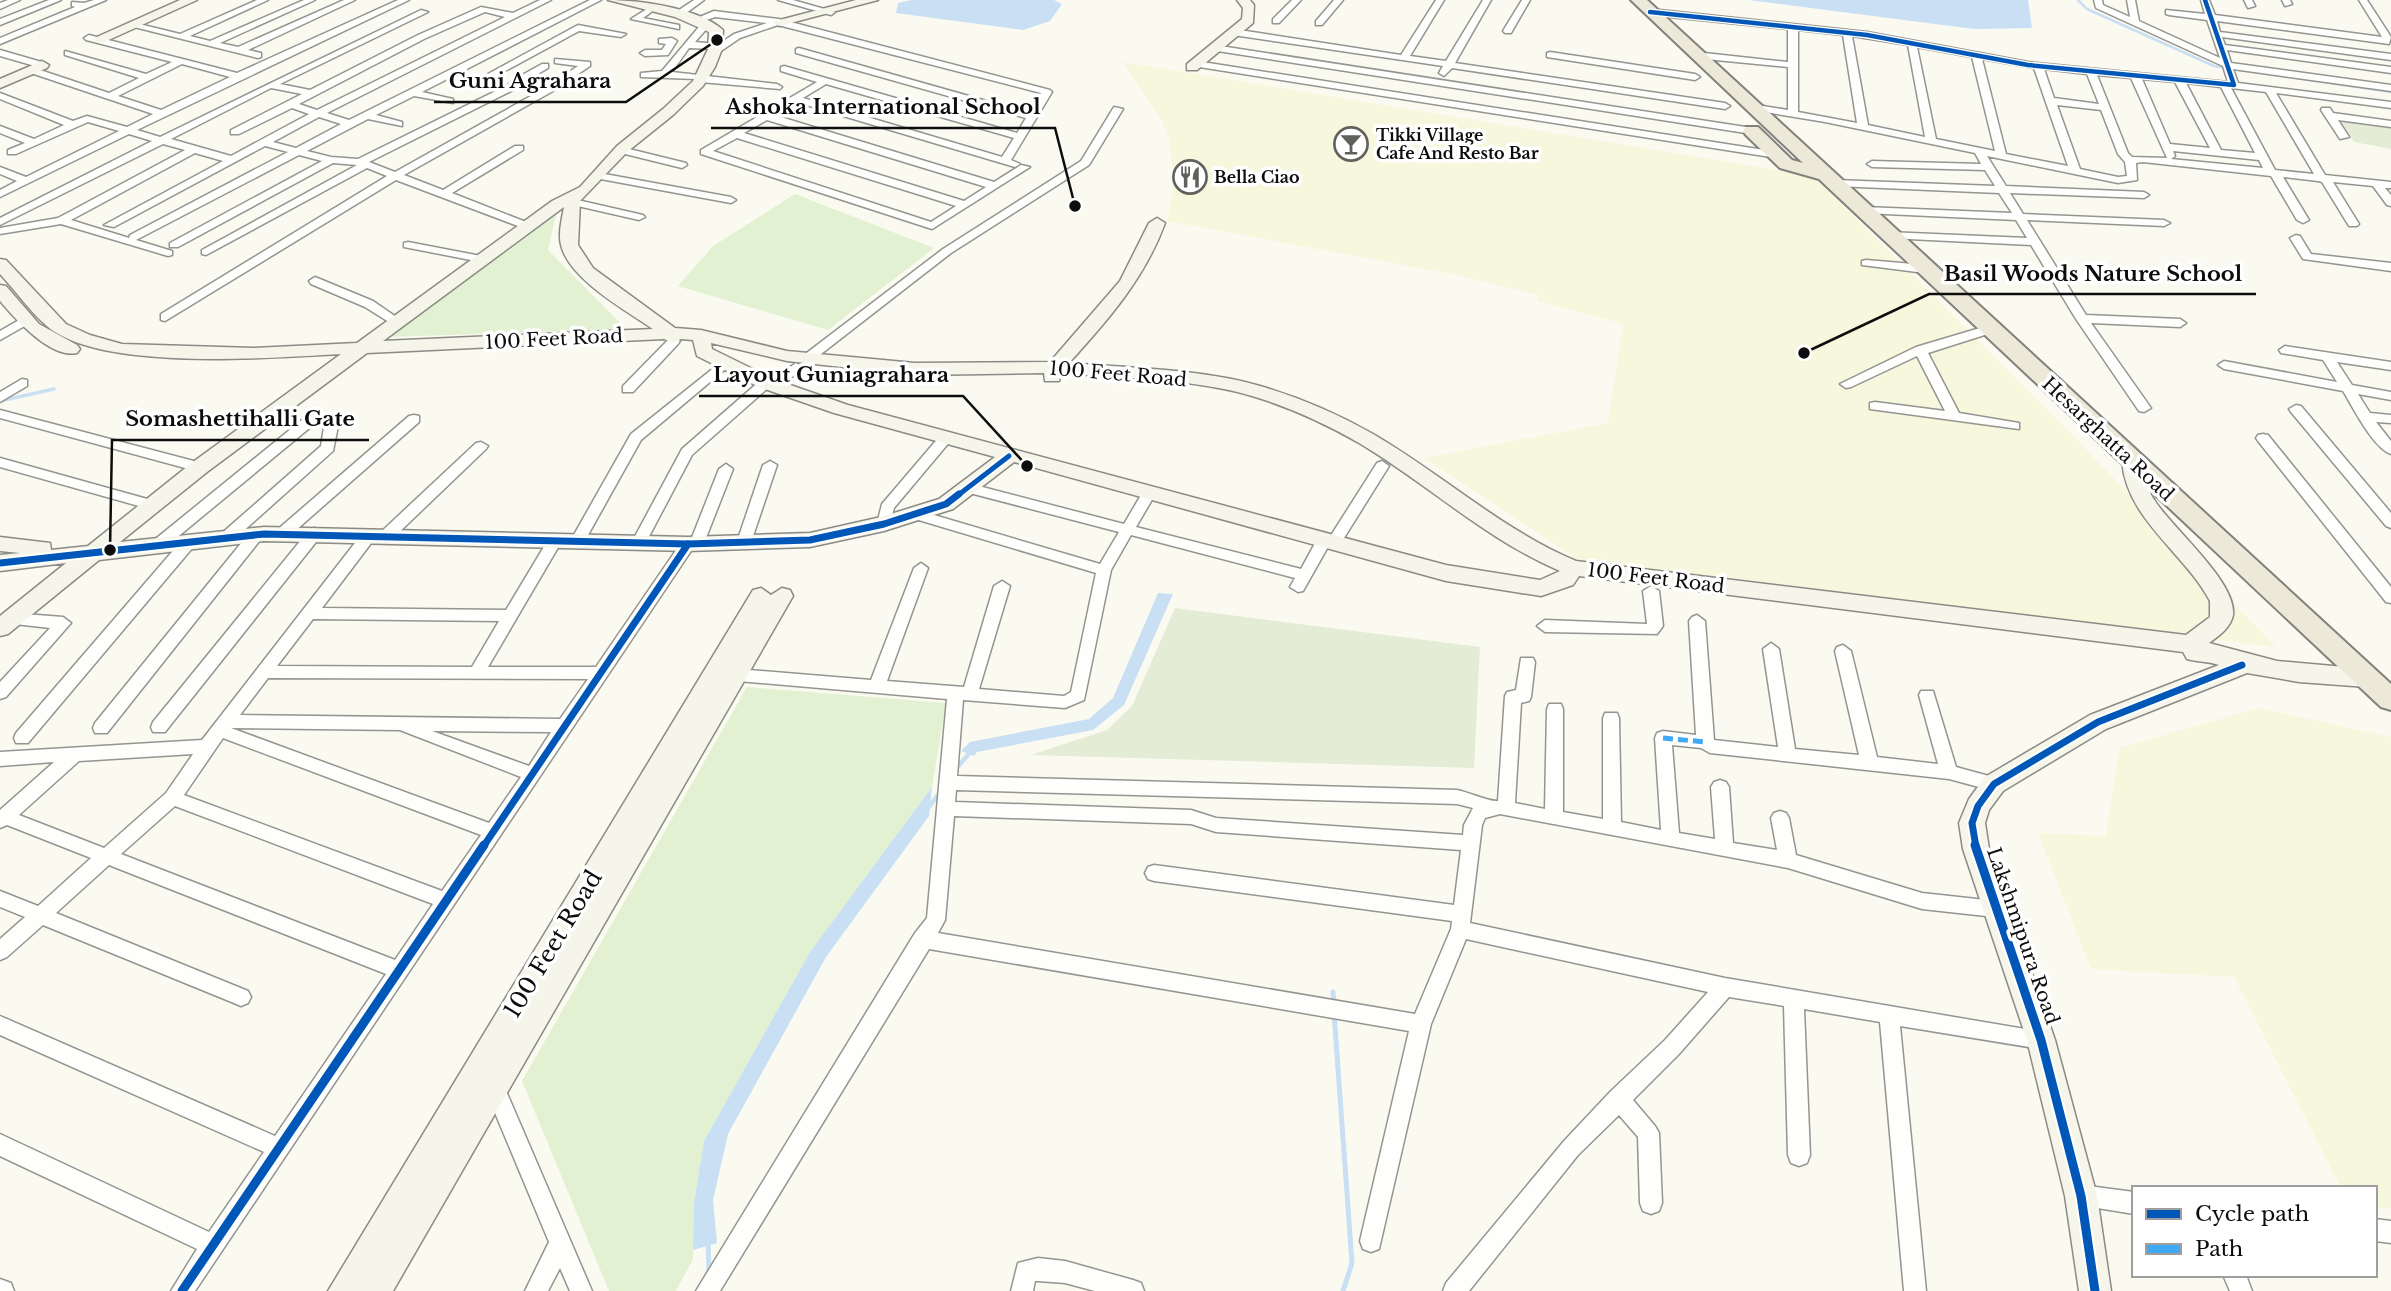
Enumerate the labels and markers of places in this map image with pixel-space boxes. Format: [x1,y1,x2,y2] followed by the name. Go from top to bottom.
[434,60,626,102] callout: Guni Agrahara
[711,86,1055,128] callout: Ashoka International School
[1332,125,1370,163] bar icon: Tikki Village Cafe And Resto Bar
[1376,125,1539,163] place label: Tikki Village Cafe And Resto Bar
[1171,158,1209,196] restaurant icon: Bella Ciao
[1214,167,1300,187] place label: Bella Ciao
[1929,252,2256,294] callout: Basil Woods Nature School
[699,354,963,396] callout: Layout Guniagrahara
[112,398,369,440] callout: Somashettihalli Gate

